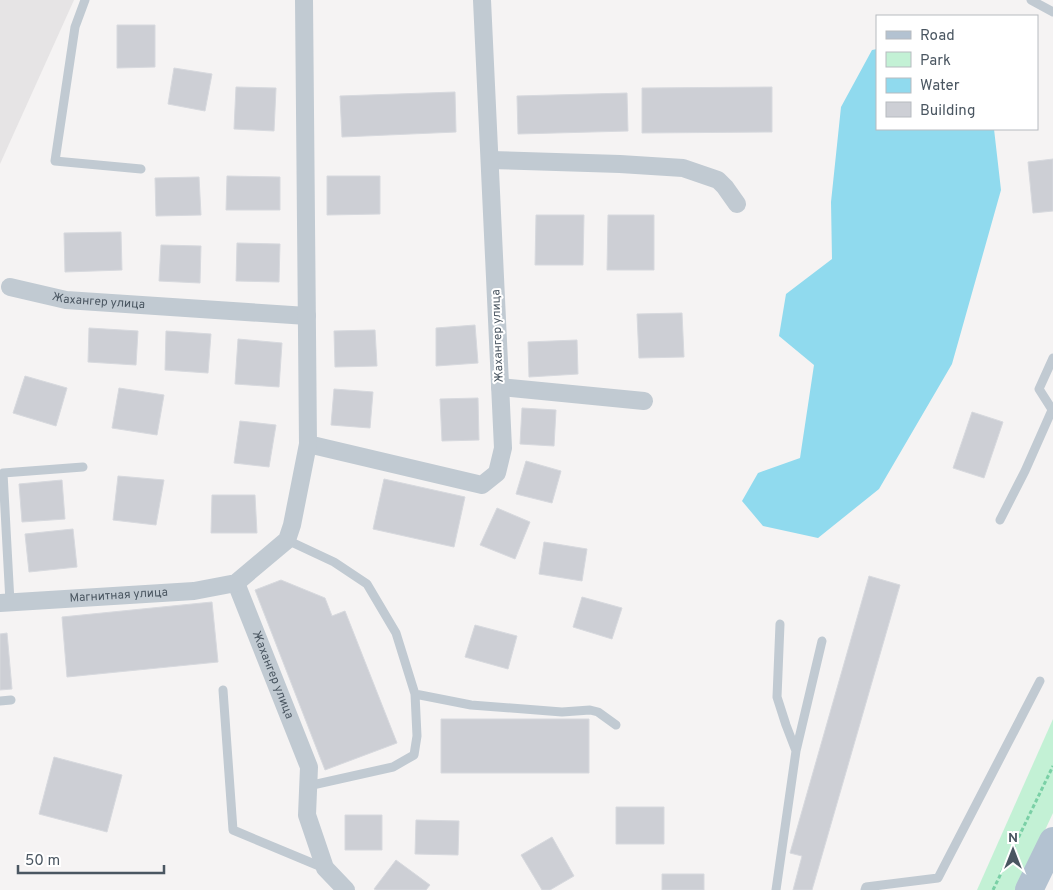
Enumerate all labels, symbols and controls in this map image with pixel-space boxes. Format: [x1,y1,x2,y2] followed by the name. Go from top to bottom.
[876,15,1038,130] legend
[920,27,955,46] text: Road
[920,52,951,71] text: Park
[920,77,960,96] text: Water
[920,102,975,121] text: Building
[50,289,146,313] street label: Жахангер улица
[488,289,508,383] street label: Жахангер улица
[69,585,168,607] street label: Магнитная улица
[248,629,297,721] street label: Жахангер улица
[988,825,1038,875] north arrow
[1008,830,1018,847] text: N
[18,842,164,874] scale bar
[25,852,60,871] text: 50 m

